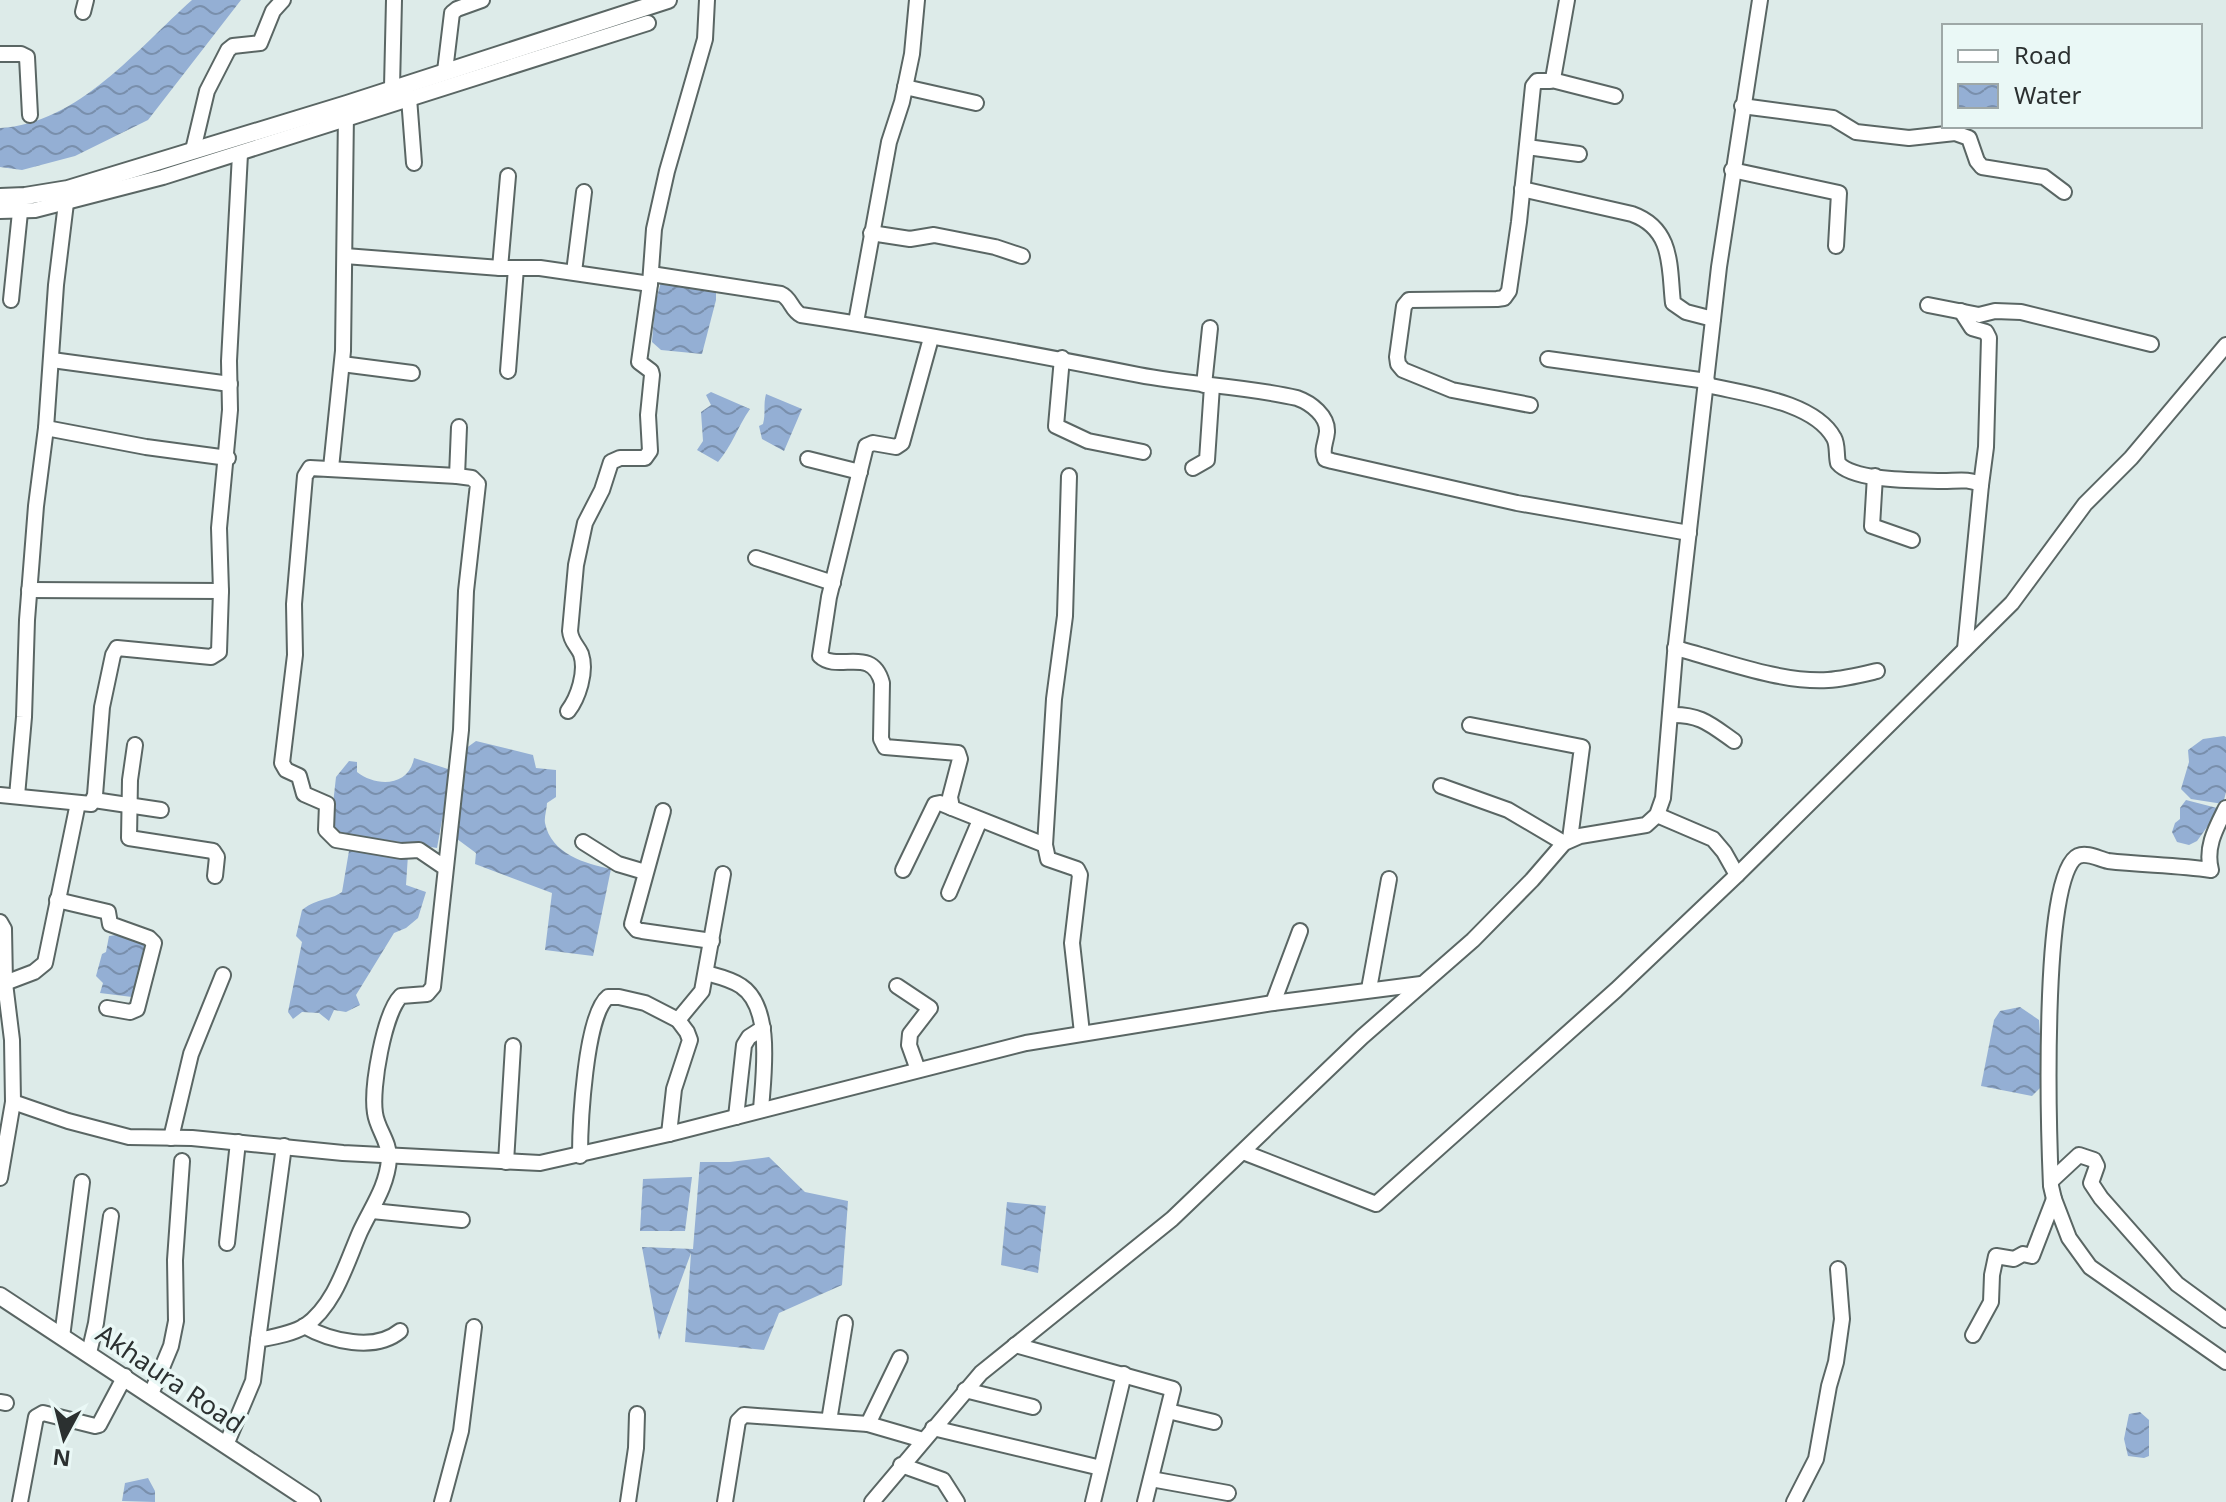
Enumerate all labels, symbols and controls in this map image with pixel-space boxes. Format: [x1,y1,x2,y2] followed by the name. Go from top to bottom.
[1942,24,2202,128] legend
[2014,38,2072,71] text: Road
[2014,78,2082,111] text: Water
[90,1315,252,1441] street label: Akhaura Road
[24,1398,104,1478] north arrow
[51,1443,72,1475] text: N

